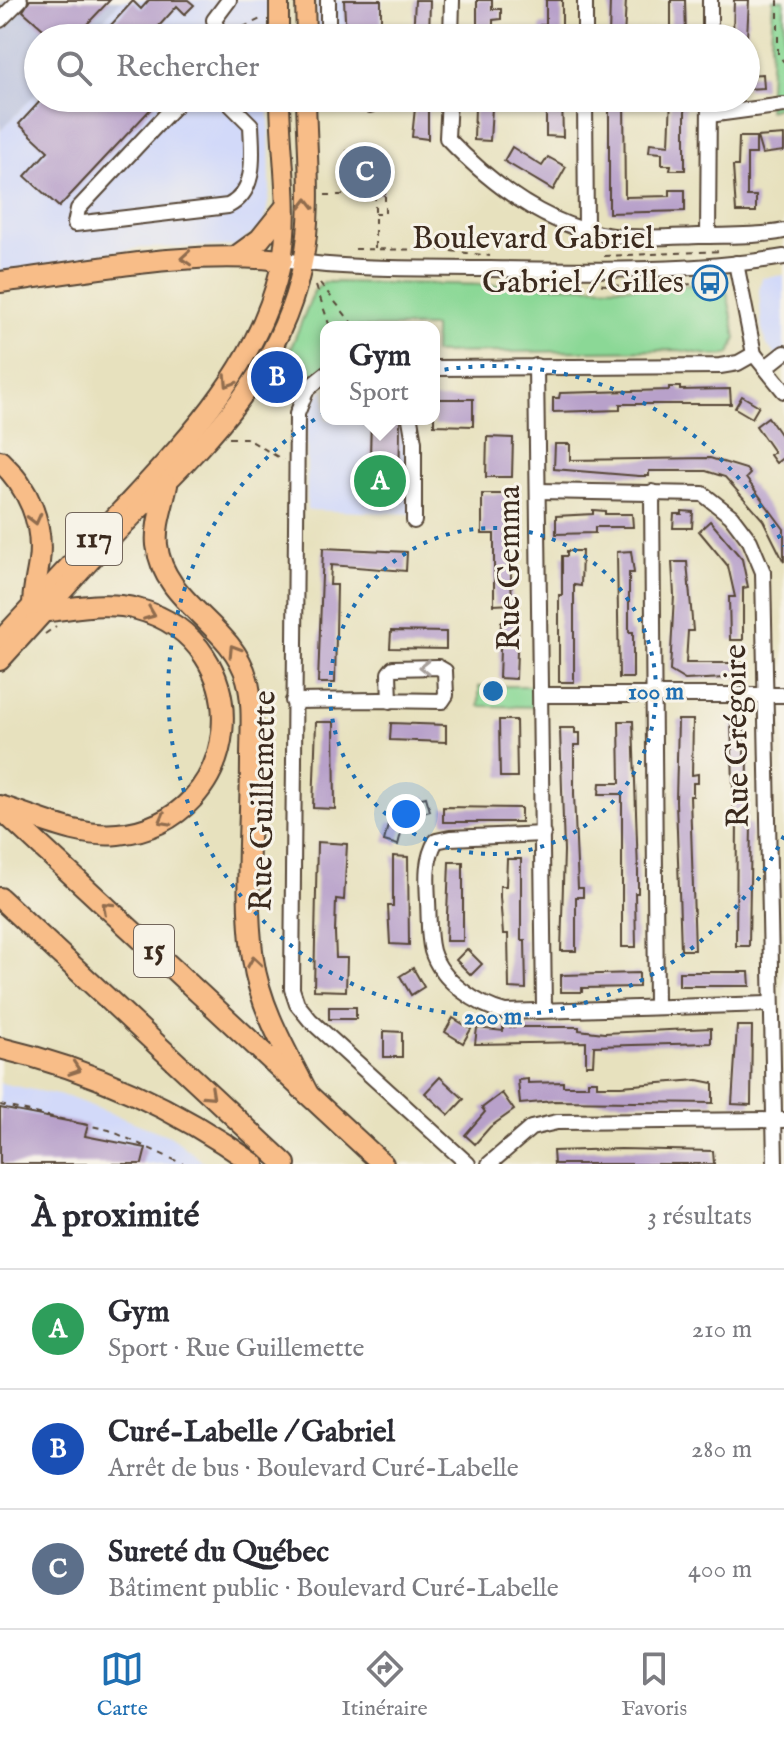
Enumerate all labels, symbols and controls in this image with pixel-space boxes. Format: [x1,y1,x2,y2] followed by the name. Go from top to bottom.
[24,24,760,112] search box
[52,46,96,90] icon: search
[116,49,260,87] text: Rechercher
[339,142,391,202] pin: C
[298,197,316,210] one-way arrow
[412,219,654,260] street label: Boulevard Gabriel
[179,249,192,266] one-way arrow
[482,263,684,304] place label: Gabriel / Gilles
[691,264,729,302] bus stop icon: Gabriel / Gilles
[320,321,440,425] popup
[349,338,411,376] text: Gym
[251,347,303,407] pin: B
[223,374,238,388] one-way arrow
[349,376,409,409] text: Sport
[354,451,406,511] pin: A
[490,485,531,651] street label: Rue Gemma
[26,512,43,526] one-way arrow
[66,513,122,565] road number: 117
[143,604,157,621] one-way arrow
[228,644,243,659] one-way arrow
[716,644,760,828] street label: Rue Grégoire
[418,658,431,676] one-way arrow
[479,677,507,705] centre of rings
[628,677,685,708] text: 100 m
[242,690,286,912] street label: Rue Guillemette
[386,794,426,834] your location
[158,810,173,826] one-way arrow
[102,903,117,917] one-way arrow
[134,925,174,977] road number: 15
[246,956,263,969] one-way arrow
[464,1002,523,1033] text: 200 m
[67,1059,81,1075] one-way arrow
[201,1084,216,1098] one-way arrow
[32,1195,199,1238] text: À proximité
[647,1200,752,1233] text: 3 résultats
[108,1294,170,1332] text: Gym
[49,1313,67,1346] text: A
[692,1313,752,1346] text: 210 m
[108,1332,365,1365] text: Sport · Rue Guillemette
[108,1414,395,1452] text: Curé-Labelle / Gabriel
[49,1433,67,1466] text: B
[691,1433,752,1466] text: 280 m
[108,1452,519,1485] text: Arrêt de bus · Boulevard Curé-Labelle
[108,1534,329,1572] text: Sureté du Québec
[49,1553,67,1586] text: C
[688,1553,752,1586] text: 400 m
[108,1572,559,1605] text: Bâtiment public · Boulevard Curé-Labelle
[97,1647,148,1723] tab: Carte
[341,1647,428,1723] tab: Itinéraire
[621,1647,687,1723] tab: Favoris

